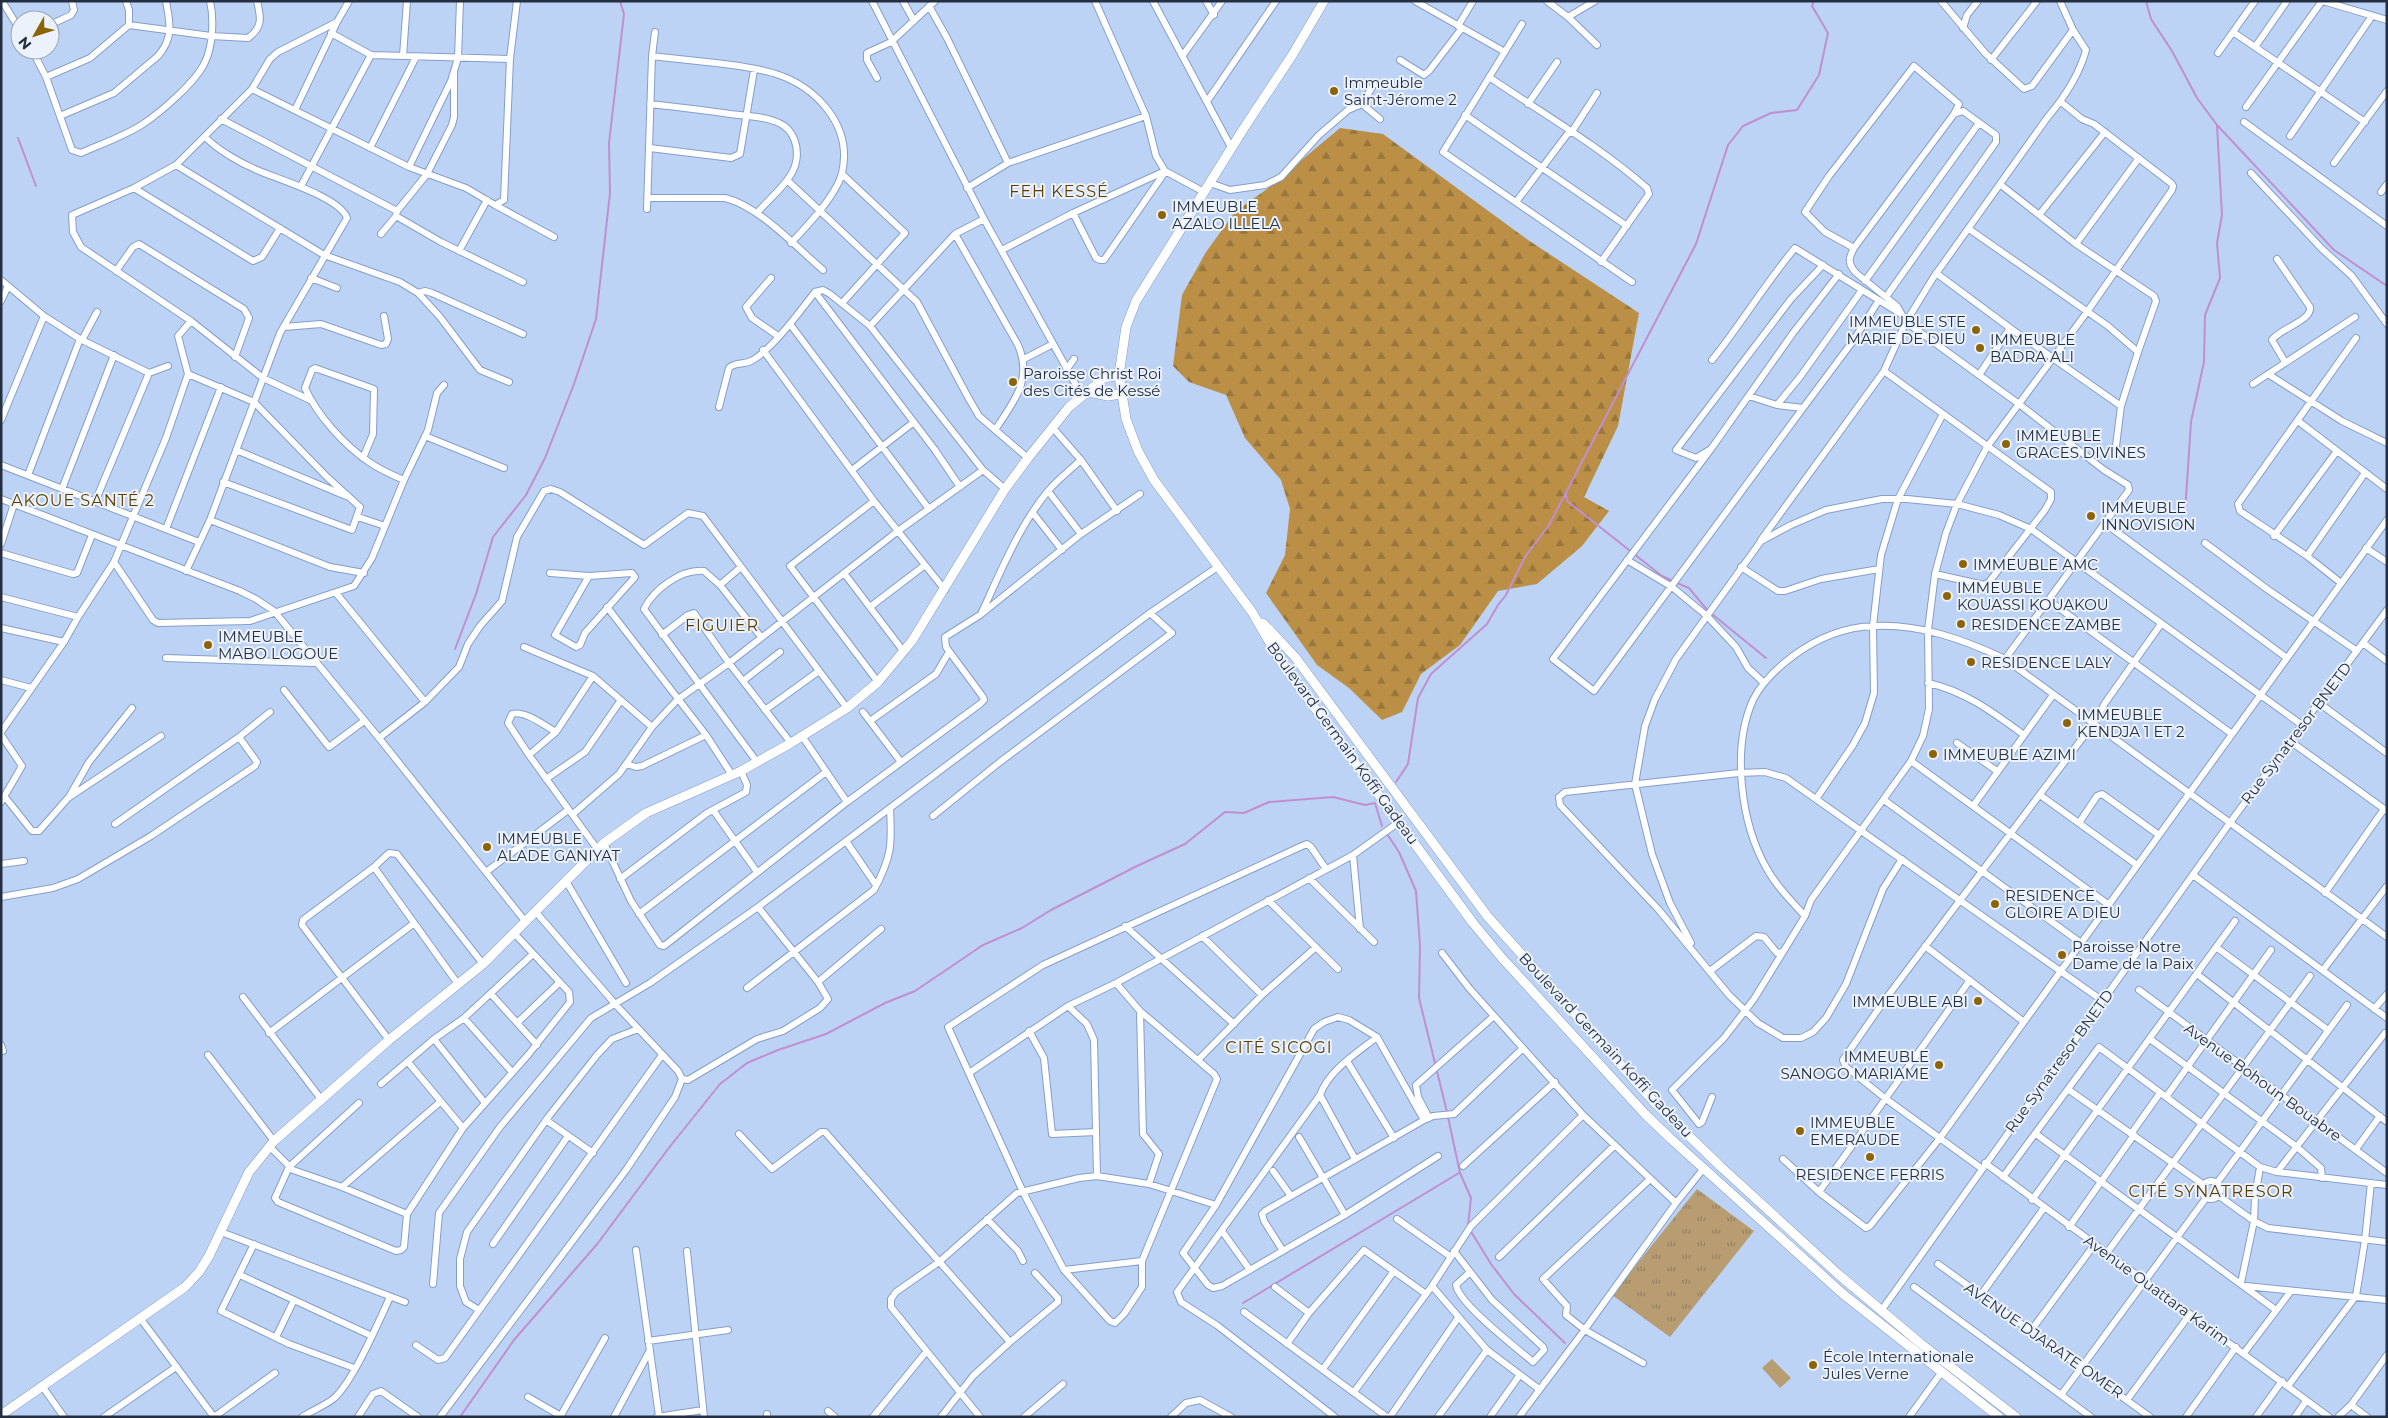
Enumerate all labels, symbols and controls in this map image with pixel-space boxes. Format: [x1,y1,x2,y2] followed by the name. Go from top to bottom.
[10,10,60,60] north arrow
[14,33,35,53] text: N
[1344,73,1457,109] place label: Immeuble Saint-Jérome 2
[1328,85,1340,97] marker: Immeuble Saint-Jérome 2
[1009,182,1109,201] district label: FEH KESSÉ
[1172,197,1280,233] place label: IMMEUBLE AZALO ILLELA
[1156,209,1168,221] marker: IMMEUBLE AZALO ILLELA
[1846,312,1966,348] place label: IMMEUBLE STE MARIE DE DIEU
[1970,324,1982,336] marker: IMMEUBLE STE MARIE DE DIEU
[1990,330,2075,366] place label: IMMEUBLE BADRA ALI
[1974,342,1986,354] marker: IMMEUBLE BADRA ALI
[1023,364,1162,400] place label: Paroisse Christ Roi des Cités de Kessé
[1007,376,1019,388] marker: Paroisse Christ Roi des Cités de Kessé
[2016,426,2146,462] place label: IMMEUBLE GRACES DIVINES
[2000,438,2012,450] marker: IMMEUBLE GRACES DIVINES
[11,491,155,510] district label: AKOUE SANTÉ 2
[2101,498,2196,534] place label: IMMEUBLE INNOVISION
[2085,510,2097,522] marker: IMMEUBLE INNOVISION
[1973,555,2098,574] place label: IMMEUBLE AMC
[1957,558,1969,570] marker: IMMEUBLE AMC
[1957,578,2109,614] place label: IMMEUBLE KOUASSI KOUAKOU
[1941,590,1953,602] marker: IMMEUBLE KOUASSI KOUAKOU
[1971,615,2121,634] place label: RESIDENCE ZAMBE
[685,616,759,635] district label: FIGUIER
[1955,618,1967,630] marker: RESIDENCE ZAMBE
[218,627,338,663] place label: IMMEUBLE MABO LOGOUE
[1263,638,1423,848] street label: Boulevard Germain Koffi Gadeau
[202,639,214,651] marker: IMMEUBLE MABO LOGOUE
[1981,653,2112,672] place label: RESIDENCE LALY
[1965,656,1977,668] marker: RESIDENCE LALY
[2237,658,2355,808] street label: Rue Synatresor BNETD
[2077,705,2184,741] place label: IMMEUBLE KENDJA 1 ET 2
[2061,717,2073,729] marker: IMMEUBLE KENDJA 1 ET 2
[1943,745,2076,764] place label: IMMEUBLE AZIMI
[1927,748,1939,760] marker: IMMEUBLE AZIMI
[497,829,621,865] place label: IMMEUBLE ALADE GANIYAT
[481,841,493,853] marker: IMMEUBLE ALADE GANIYAT
[2005,886,2121,922] place label: RESIDENCE GLOIRE A DIEU
[1989,898,2001,910] marker: RESIDENCE GLOIRE A DIEU
[2072,937,2194,973] place label: Paroisse Notre Dame de la Paix
[1515,949,1697,1141] street label: Boulevard Germain Koffi Gadeau
[2056,949,2068,961] marker: Paroisse Notre Dame de la Paix
[2001,986,2117,1136] street label: Rue Synatresor BNETD
[1852,992,1968,1011] place label: IMMEUBLE ABI
[1972,995,1984,1007] marker: IMMEUBLE ABI
[2181,1019,2345,1145] street label: Avenue Bohoun Bouabre
[1225,1038,1333,1057] district label: CITÉ SICOGI
[1781,1047,1929,1083] place label: IMMEUBLE SANOGO MARIAME
[1933,1059,1945,1071] marker: IMMEUBLE SANOGO MARIAME
[1810,1113,1900,1149] place label: IMMEUBLE EMERAUDE
[1794,1125,1806,1137] marker: IMMEUBLE EMERAUDE
[1864,1151,1876,1163] marker: RESIDENCE FERRIS
[1796,1165,1944,1184] place label: RESIDENCE FERRIS
[2129,1182,2293,1201] district label: CITÉ SYNATRESOR
[2080,1231,2234,1349] street label: Avenue Ouattara Karim
[1961,1278,2127,1402] street label: AVENUE DJARATE OMER
[1822,1347,1974,1383] place label: École Internationale Jules Verne
[1807,1359,1819,1371] marker: École Internationale Jules Verne

